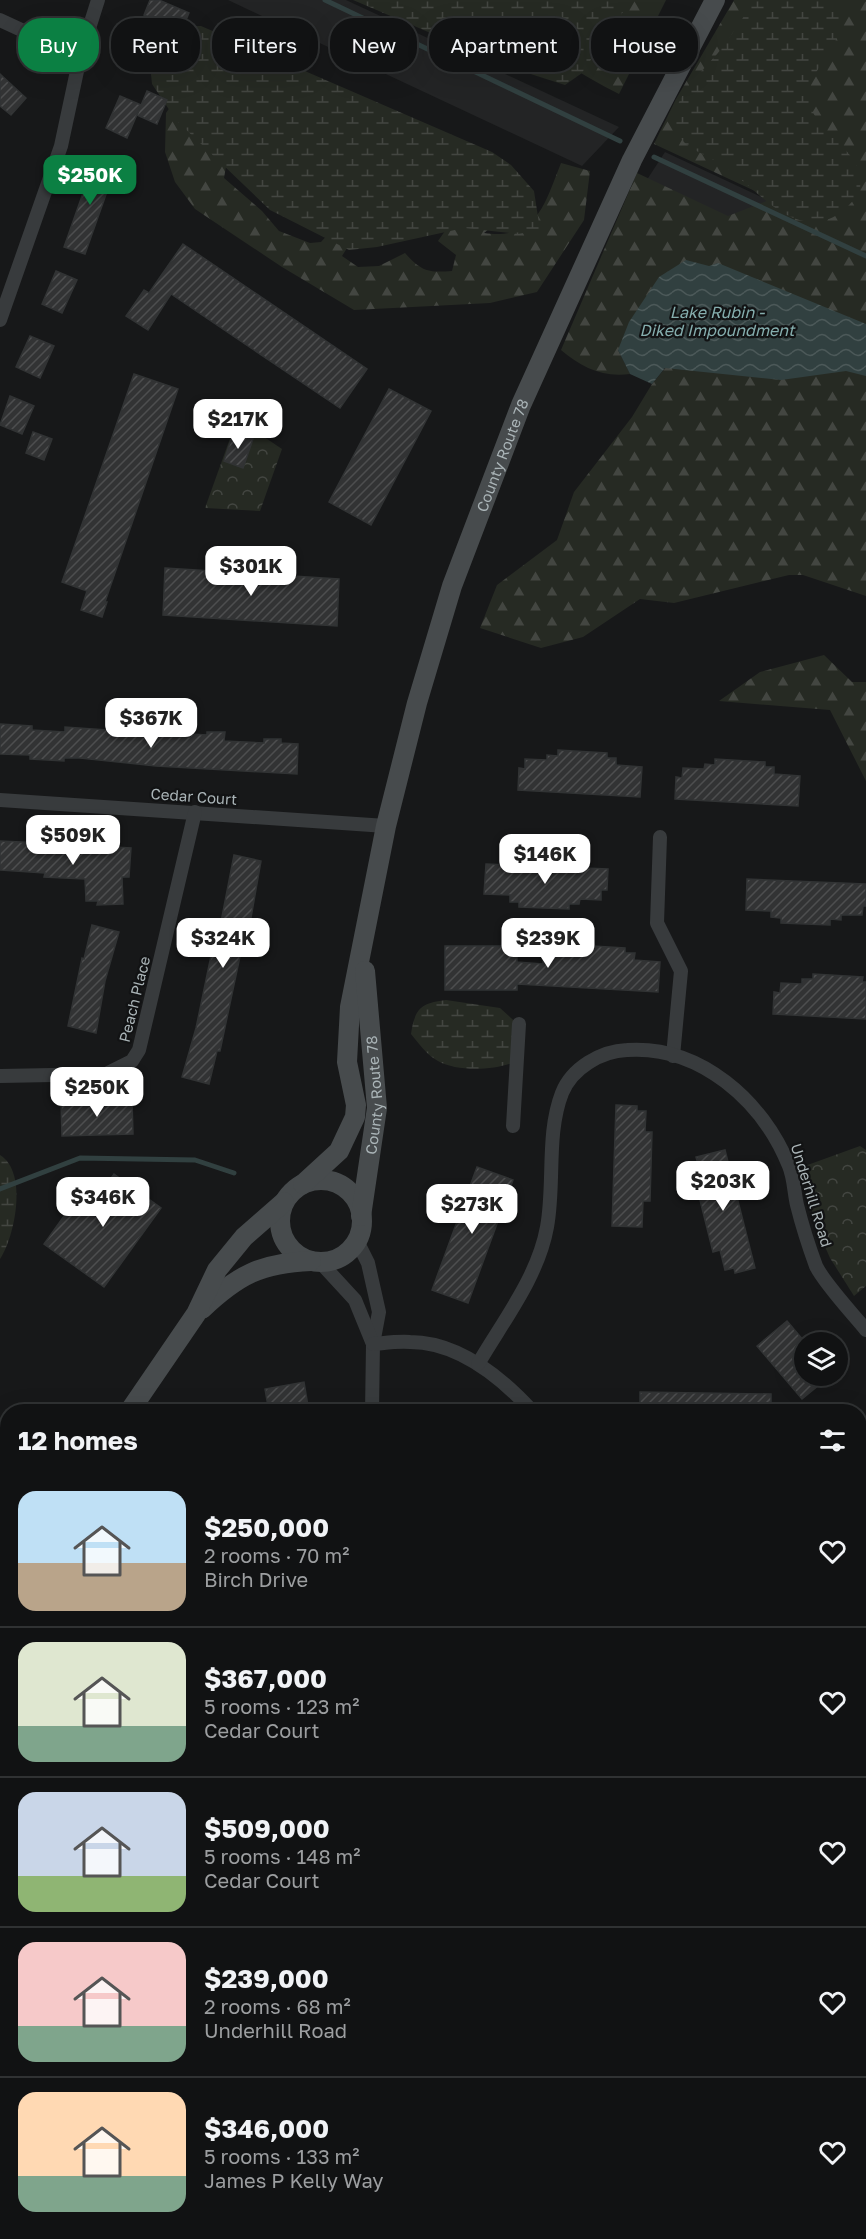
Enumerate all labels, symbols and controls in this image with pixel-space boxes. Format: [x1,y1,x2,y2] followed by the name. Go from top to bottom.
[18,18,99,72] chip: Buy
[111,18,200,72] chip: Rent
[212,18,318,72] chip: Filters
[330,18,417,72] chip: New
[429,18,579,72] chip: Apartment
[591,18,698,72] chip: House
[48,155,132,206] pin: $250K
[57,162,123,186] text: $250K
[640,302,796,340] water label: Lake Rubin - Diked Impoundment
[472,396,532,514] street label: County Route 78
[196,399,280,450] pin: $217K
[207,406,269,430] text: $217K
[209,546,293,597] pin: $301K
[219,553,283,577] text: $301K
[109,698,193,749] pin: $367K
[119,705,183,729] text: $367K
[150,784,238,808] street label: Cedar Court
[31,815,115,866] pin: $509K
[40,822,106,846] text: $509K
[503,834,587,885] pin: $146K
[513,841,577,865] text: $146K
[181,918,265,969] pin: $324K
[506,918,590,969] pin: $239K
[191,925,255,949] text: $324K
[516,925,581,949] text: $239K
[115,954,153,1044] street label: Peach Place
[361,1035,386,1156] street label: County Route 78
[55,1067,139,1118] pin: $250K
[64,1074,130,1098] text: $250K
[788,1141,836,1249] street label: Underhill Road
[681,1161,765,1212] pin: $203K
[690,1168,756,1192] text: $203K
[61,1177,145,1228] pin: $346K
[70,1184,136,1208] text: $346K
[430,1184,514,1235] pin: $273K
[440,1191,504,1215] text: $273K
[794,1332,848,1386] map controls
[794,1332,848,1386] button: layers
[816,1424,849,1457] icon: filters
[18,1425,138,1456] text: 12 homes
[204,1512,329,1543] text: $250,000
[66,1515,138,1587] icon: home
[816,1535,849,1568] icon: heart
[204,1543,349,1567] text: 2 rooms · 70 m²
[204,1567,308,1591] text: Birch Drive
[204,1663,327,1694] text: $367,000
[66,1666,138,1738] icon: home
[816,1686,849,1719] icon: heart
[204,1694,359,1718] text: 5 rooms · 123 m²
[204,1718,320,1742] text: Cedar Court
[204,1813,330,1844] text: $509,000
[66,1816,138,1888] icon: home
[816,1836,849,1869] icon: heart
[204,1844,361,1868] text: 5 rooms · 148 m²
[204,1868,320,1892] text: Cedar Court
[204,1963,329,1994] text: $239,000
[66,1966,138,2038] icon: home
[816,1986,849,2019] icon: heart
[204,1994,351,2018] text: 2 rooms · 68 m²
[204,2018,347,2042] text: Underhill Road
[204,2113,329,2144] text: $346,000
[66,2116,138,2188] icon: home
[816,2136,849,2169] icon: heart
[204,2144,360,2168] text: 5 rooms · 133 m²
[204,2168,384,2192] text: James P Kelly Way

